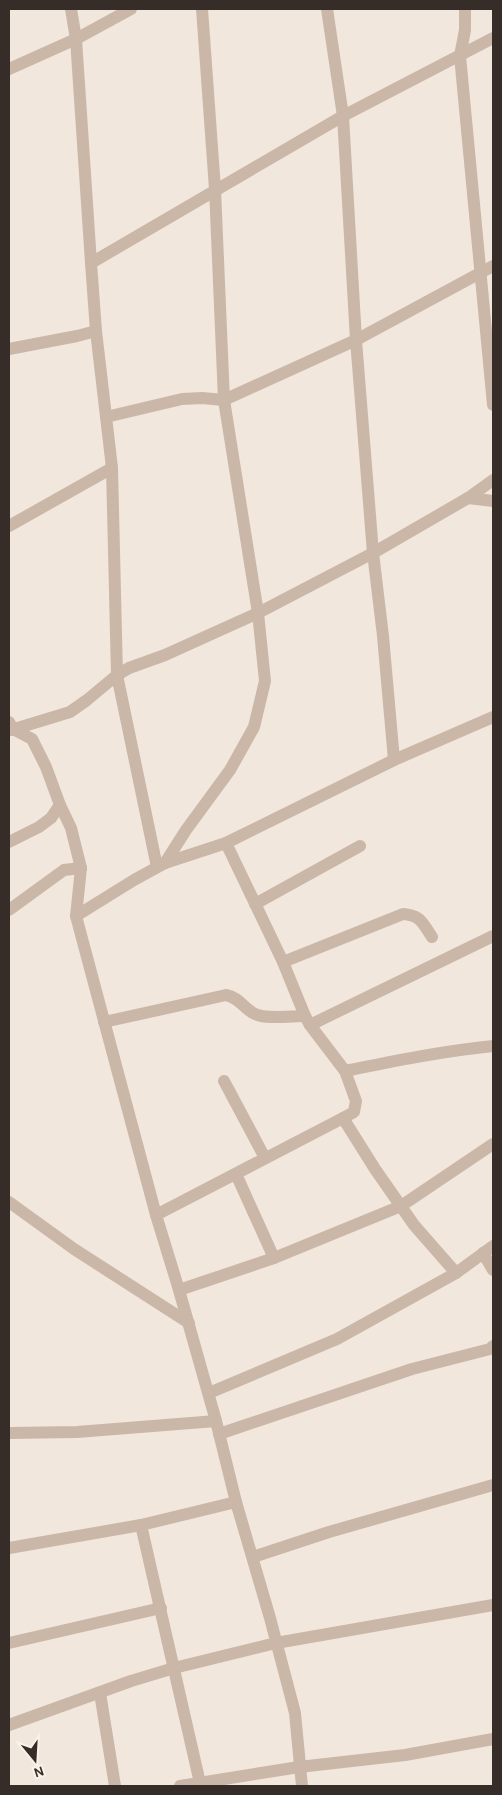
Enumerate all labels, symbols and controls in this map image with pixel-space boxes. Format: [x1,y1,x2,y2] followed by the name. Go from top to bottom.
[10,1735,60,1785] north arrow
[31,1762,46,1782] text: N

